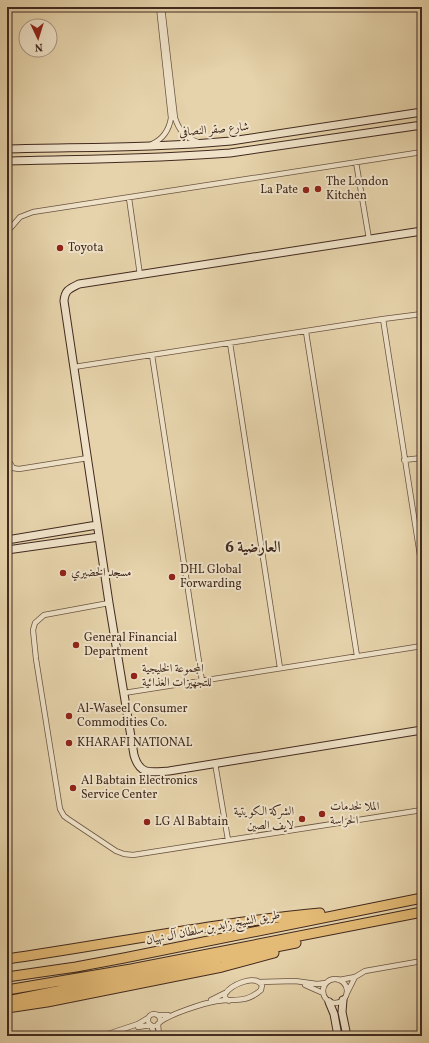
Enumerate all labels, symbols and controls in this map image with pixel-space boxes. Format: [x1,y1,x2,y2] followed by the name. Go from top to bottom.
[18,18,58,58] north arrow
[34,39,43,54] text: N
[178,119,250,143] street label: شارع صقر النصافي
[326,174,389,204] place label: The London Kitchen
[260,182,298,198] place label: La Pate
[313,184,323,194] marker: The London Kitchen
[301,185,311,195] marker: La Pate
[68,240,103,256] place label: Toyota
[55,243,65,253] marker: Toyota
[225,537,281,559] district label: العارضية 6
[180,562,242,592] place label: DHL Global Forwarding
[71,565,132,582] place label: مسجد الخضيري
[58,568,68,578] marker: مسجد الخضيري
[167,572,177,582] marker: DHL Global Forwarding
[84,630,178,660] place label: General Financial Department
[71,640,81,650] marker: General Financial Department
[142,661,212,691] place label: المجموعة الخليجية للتجهيزات الغذائية
[129,671,139,681] marker: المجموعة الخليجية للتجهيزات الغذائية
[77,701,188,731] place label: Al-Waseel Consumer Commodities Co.
[64,711,74,721] marker: Al-Waseel Consumer Commodities Co.
[77,735,193,751] place label: KHARAFI NATIONAL
[64,738,74,748] marker: KHARAFI NATIONAL
[81,773,198,803] place label: Al Babtain Electronics Service Center
[68,783,78,793] marker: Al Babtain Electronics Service Center
[330,799,380,829] place label: الملا لخدمات الحراسة
[234,803,294,834] place label: الشركة الكويتية لايف الصين
[317,809,327,819] marker: الملا لخدمات الحراسة
[155,814,228,830] place label: LG Al Babtain
[297,814,307,824] marker: الشركة الكويتية لايف الصين
[142,817,152,827] marker: LG Al Babtain
[144,906,282,951] street label: طريق الشيخ زايد بن سلطان آل نهيان

